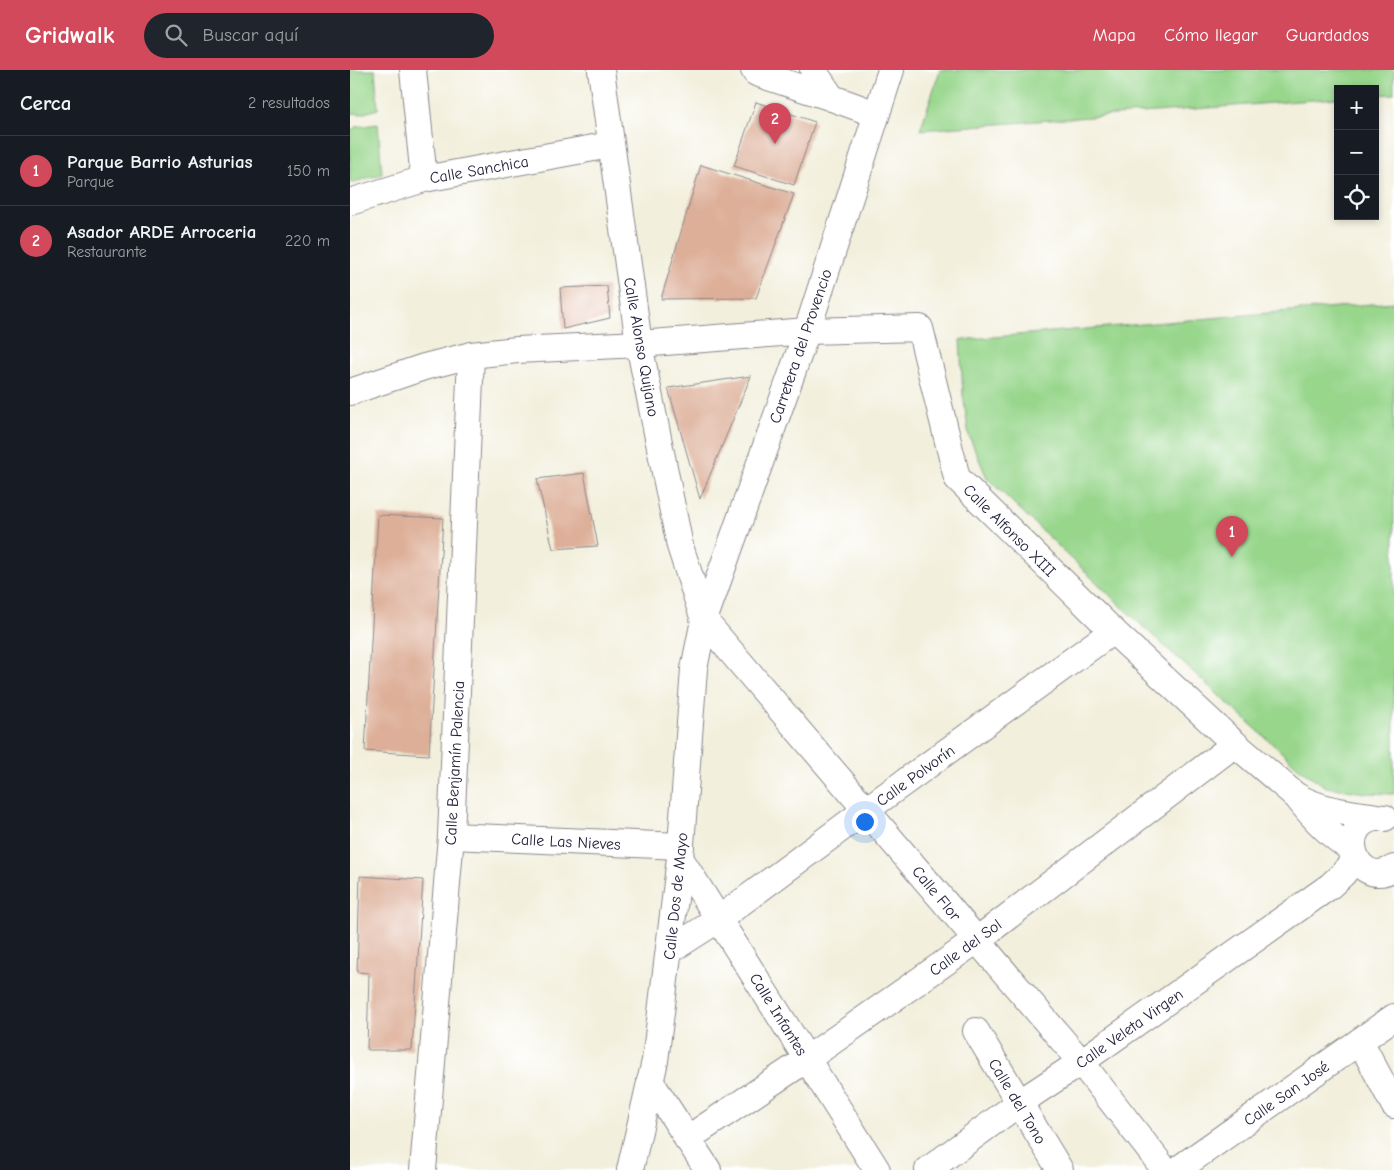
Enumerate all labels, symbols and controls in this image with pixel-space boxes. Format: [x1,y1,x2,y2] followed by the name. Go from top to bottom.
[144,13,494,58] search box
[25,21,114,49] text: Gridwalk
[162,21,190,49] icon: search
[202,24,298,46] text: Buscar aquí
[1093,25,1136,46] text: Mapa
[1164,25,1258,46] text: Cómo llegar
[1286,25,1369,46] text: Guardados
[1334,85,1379,220] map controls
[1334,85,1379,130] button: +
[20,91,71,115] text: Cerca
[248,94,330,112] text: 2 resultados
[759,103,791,144] pin: 2
[1334,130,1379,175] button: −
[67,151,253,173] text: Parque Barrio Asturias
[428,152,530,188] street label: Calle Sanchica
[33,162,39,180] text: 1
[287,162,330,180] text: 150 m
[67,173,114,191] text: Parque
[1334,175,1379,220] button: locate
[67,221,256,243] text: Asador ARDE Arroceria
[32,232,40,250] text: 2
[285,232,330,250] text: 220 m
[67,243,147,261] text: Restaurante
[766,267,836,426] street label: Carretera del Provencio
[620,276,662,418] street label: Calle Alonso Quijano
[959,481,1059,581] street label: Calle Alfonso XIII
[1216,516,1248,557] pin: 1
[442,680,468,846] street label: Calle Benjamín Palencia
[873,741,958,810] street label: Calle Polvorín
[852,809,878,835] your location
[511,830,622,854] street label: Calle Las Nieves
[660,832,692,961] street label: Calle Dos de Mayo
[908,863,965,925] street label: Calle Flor
[926,916,1005,980] street label: Calle del Sol
[746,970,811,1059] street label: Calle Infantes
[1072,985,1187,1073] street label: Calle Veleta Virgen
[985,1056,1050,1147] street label: Calle del Tono
[1240,1058,1333,1130] street label: Calle San José

